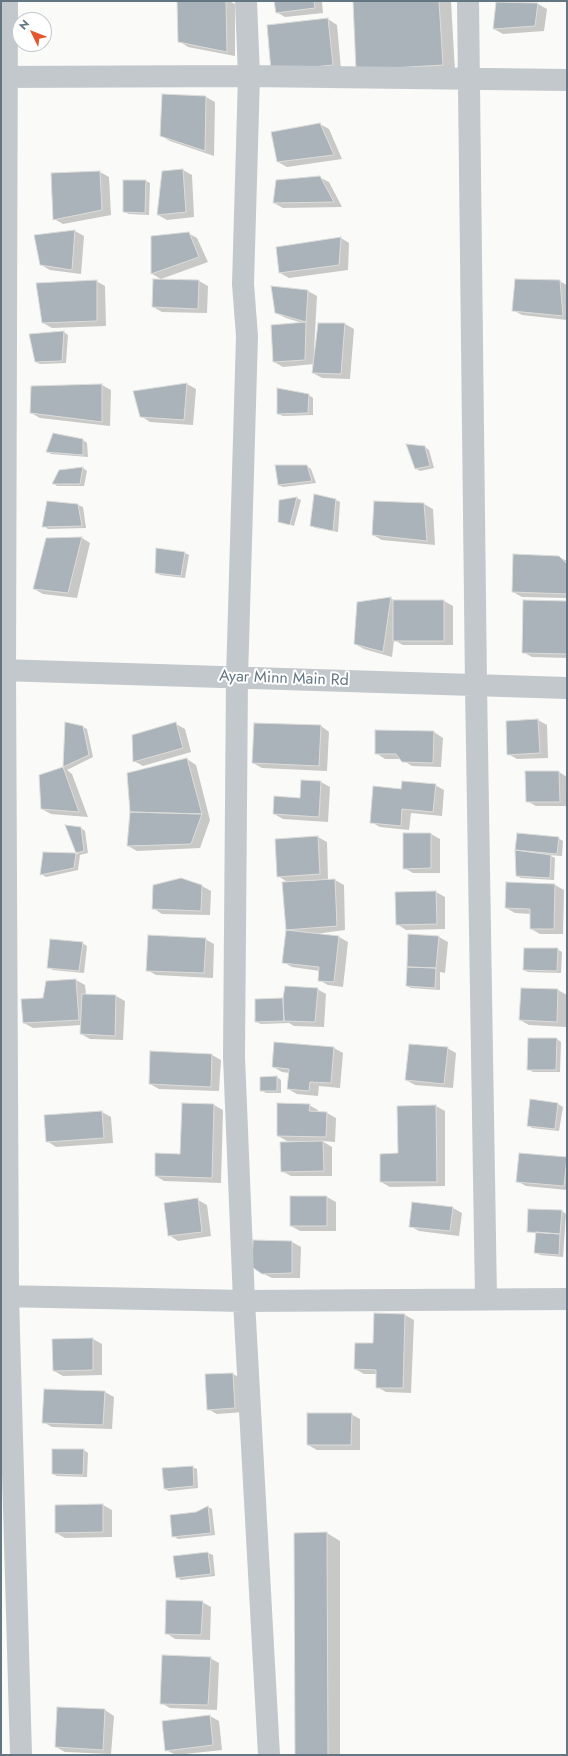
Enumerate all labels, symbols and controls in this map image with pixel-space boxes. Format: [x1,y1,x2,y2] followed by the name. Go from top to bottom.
[12,12,52,52] north arrow
[15,16,33,33] text: N
[219,667,349,691] street label: Ayar Minn Main Rd

